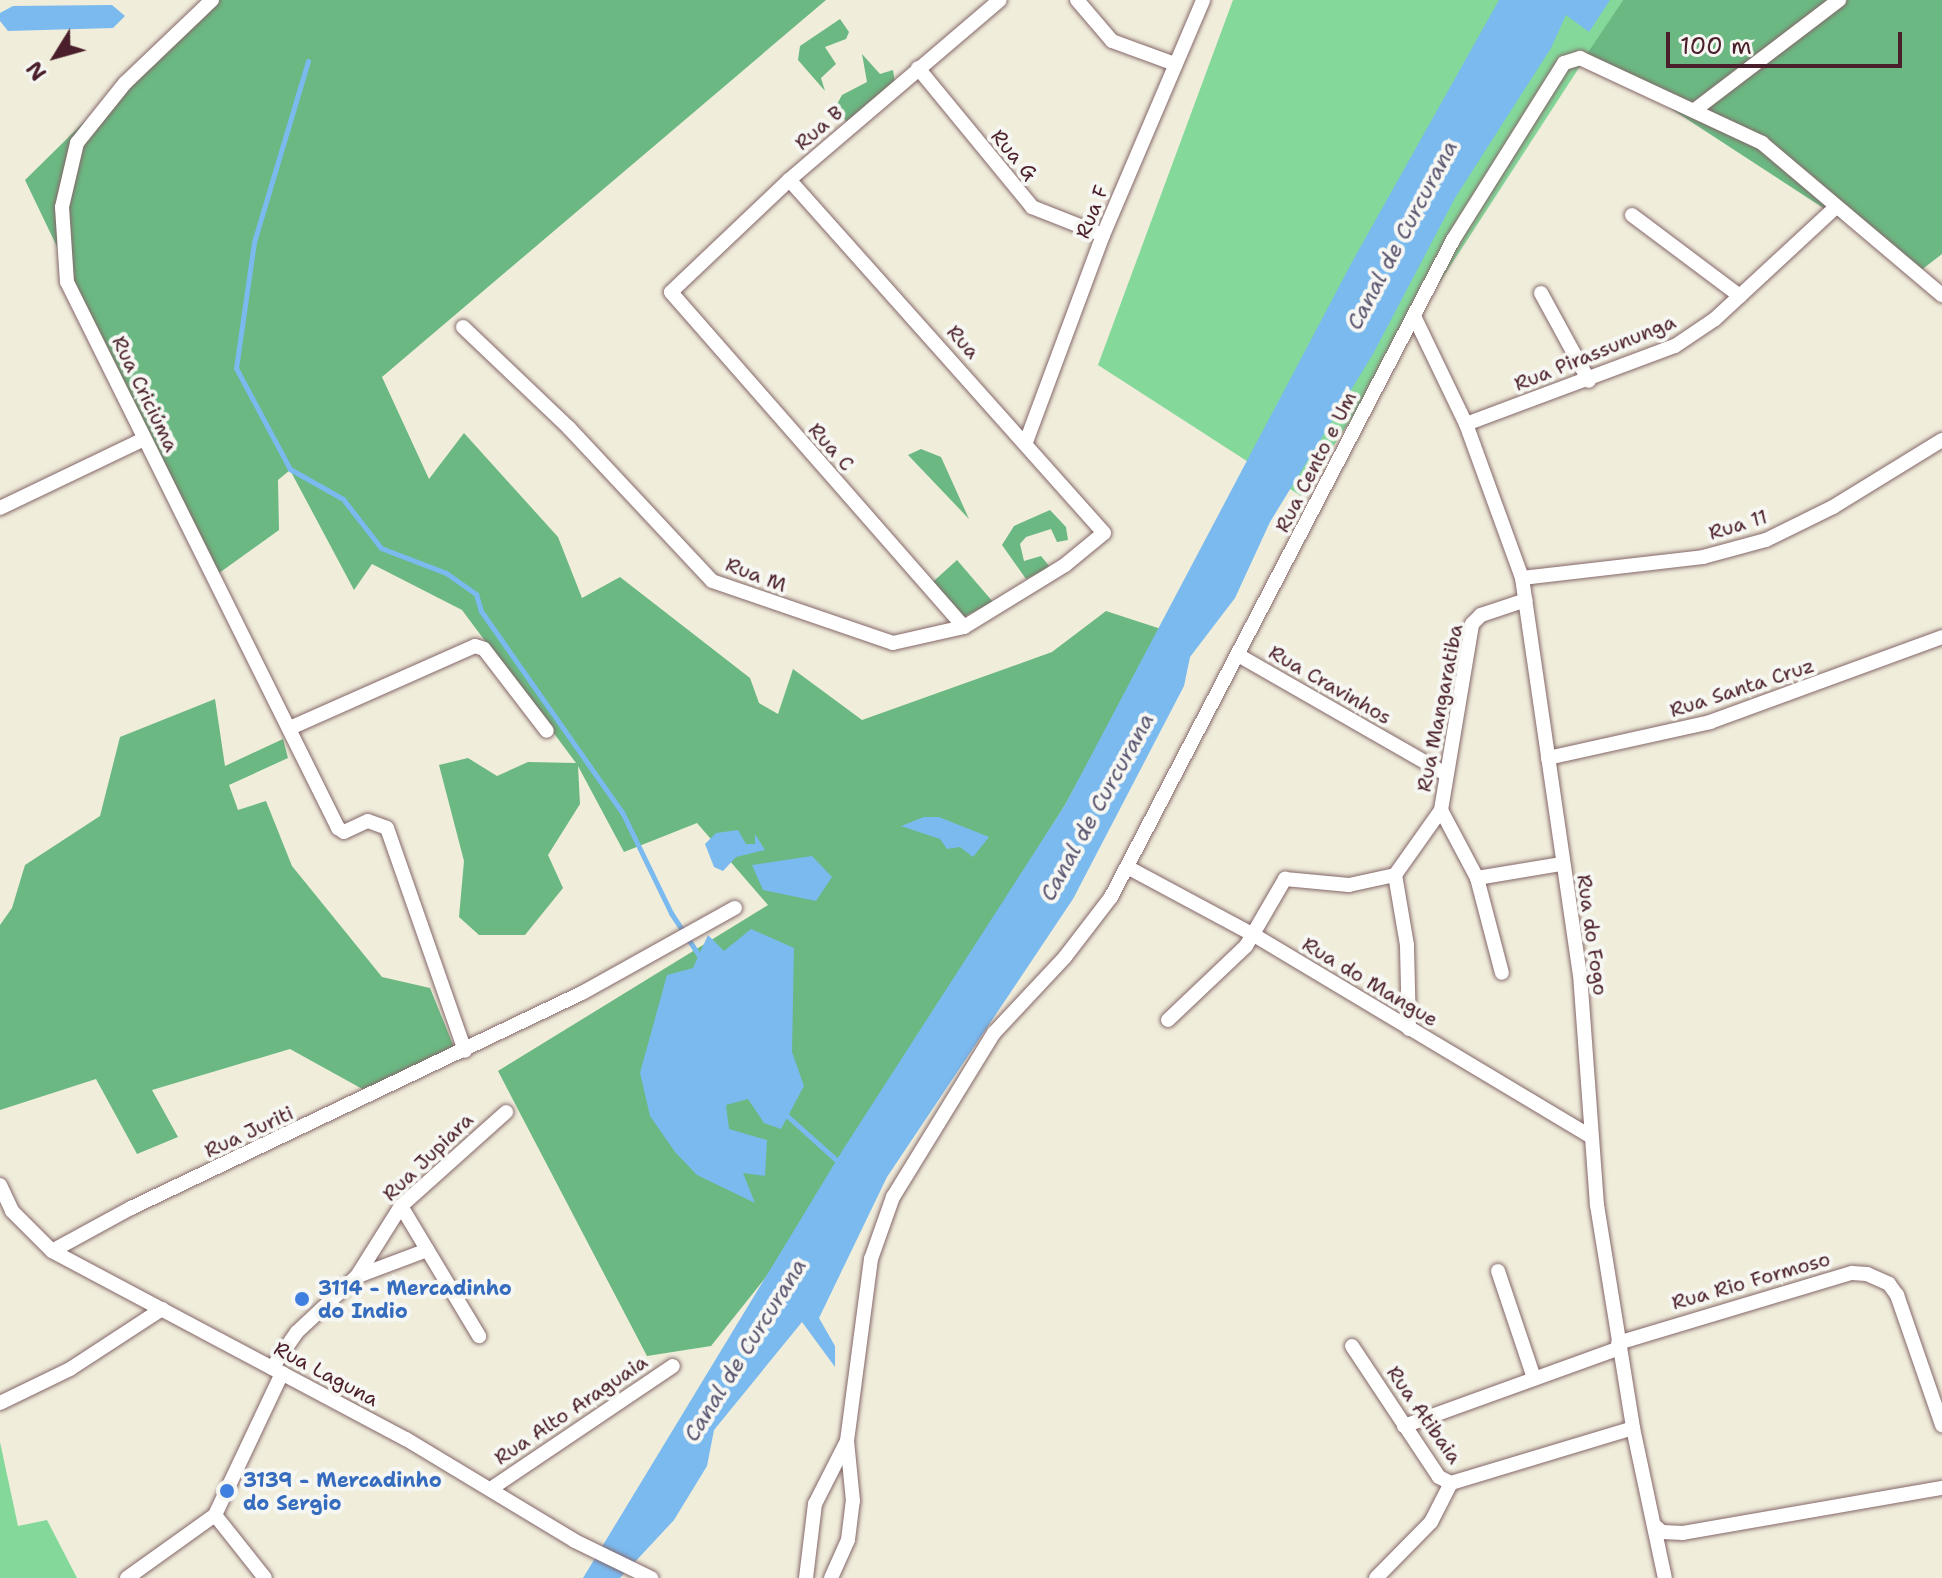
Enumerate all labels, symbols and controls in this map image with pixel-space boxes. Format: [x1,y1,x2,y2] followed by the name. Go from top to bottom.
[16,16,96,96] north arrow
[1670,16,1906,66] scale bar
[1680,30,1752,62] text: 100 m
[20,55,53,86] text: N
[790,101,848,155] street label: Rua B
[986,125,1042,185] street label: Rua G
[1341,136,1463,334] water label: Canal de Curcurana
[1071,182,1113,242] street label: Rua F
[1511,310,1679,396] street label: Rua Pirassununga
[942,320,984,364] street label: Rua
[107,332,183,456] street label: Rua Criciúma
[1270,388,1362,536] street label: Rua Cento e Um
[803,418,859,476] street label: Rua C
[1706,505,1770,545] street label: Rua 11
[722,552,790,598] street label: Rua M
[1412,622,1468,794] street label: Rua Mangaratiba
[1264,640,1396,730] street label: Rua Cravinhos
[1667,653,1817,723] street label: Rua Santa Cruz
[1034,708,1160,906] water label: Canal de Curcurana
[1572,873,1612,997] street label: Rua do Fogo
[1298,932,1442,1032] street label: Rua do Mangue
[201,1101,297,1163] street label: Rua Juriti
[378,1108,478,1206] street label: Rua Jupiara
[1669,1247,1833,1315] street label: Rua Rio Formoso
[678,1254,812,1446] water label: Canal de Curcurana
[318,1276,512,1323] place label: 3114 - Mercadinho do Indio
[293,1290,311,1308] marker: 3114 - Mercadinho do Indio
[270,1336,382,1412] street label: Rua Laguna
[490,1350,652,1470] street label: Rua Alto Araguaia
[1381,1361,1467,1469] street label: Rua Atibaia
[243,1468,442,1515] place label: 3139 - Mercadinho do Sergio
[218,1482,236,1500] marker: 3139 - Mercadinho do Sergio

